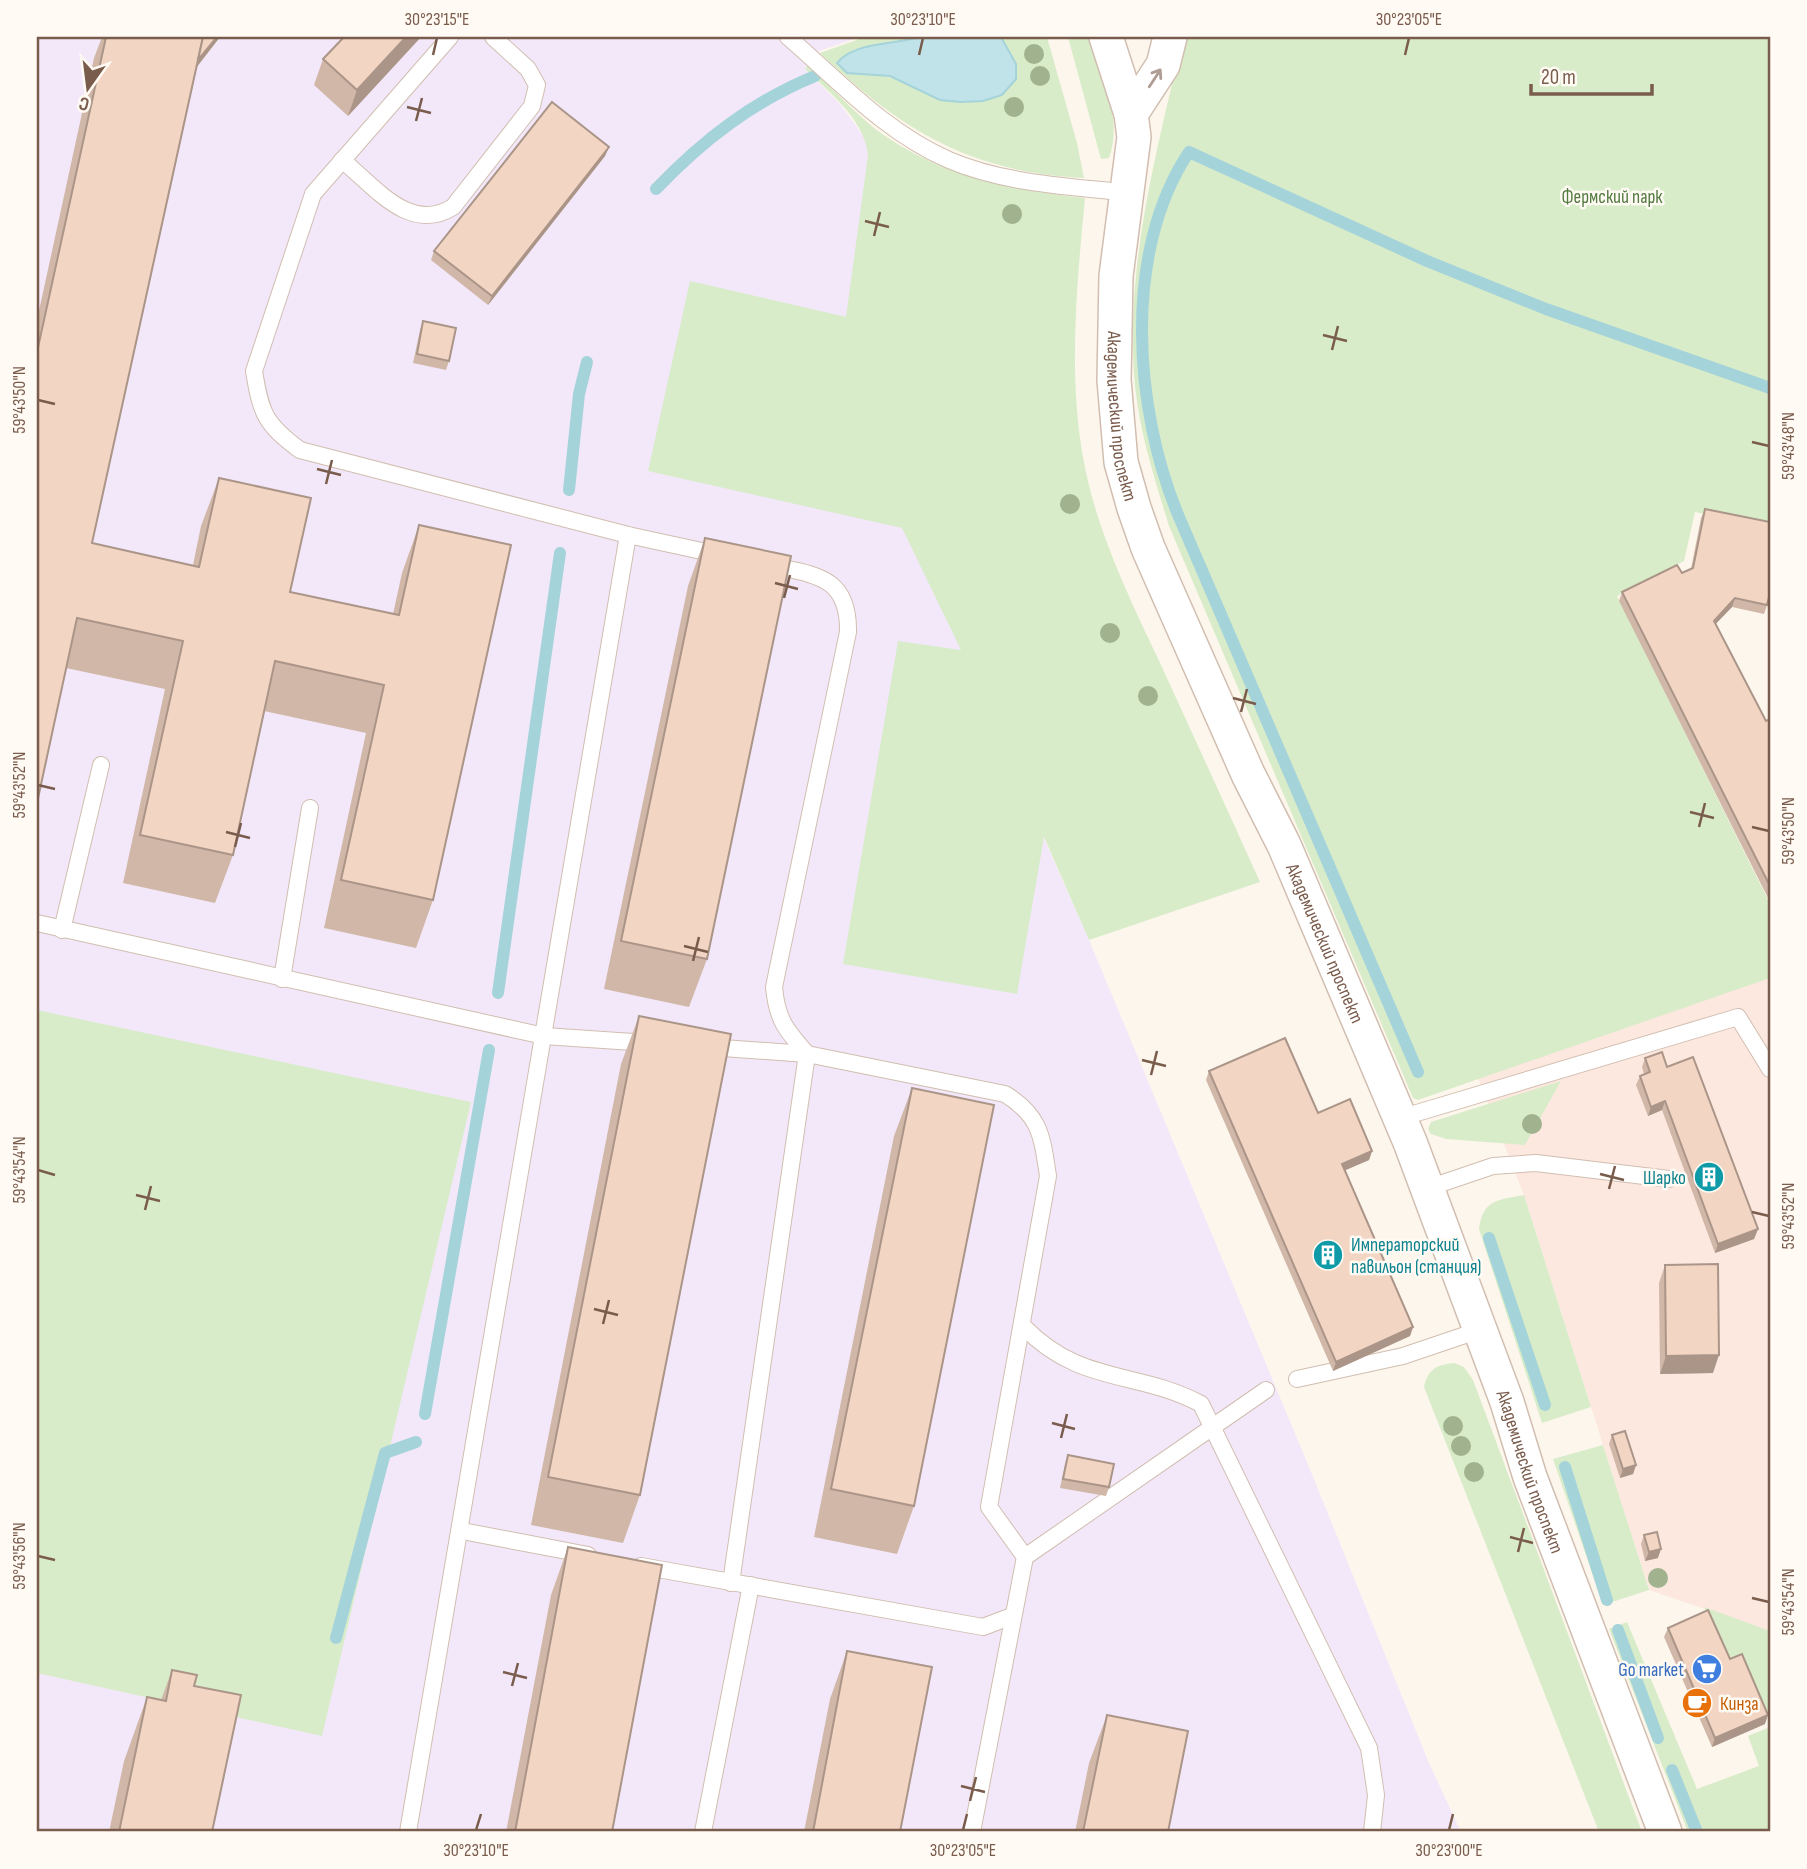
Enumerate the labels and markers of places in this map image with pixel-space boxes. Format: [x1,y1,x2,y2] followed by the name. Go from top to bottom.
[1692,1160,1726,1194] building icon: Шарко
[1643,1167,1686,1190] place label: Шарко
[1351,1234,1481,1279] place label: Императорский павильон (станция)
[1311,1238,1345,1272] building icon: Императорский павильон (станция)
[1690,1652,1724,1686] supermarket icon: Go market
[1618,1659,1684,1682] place label: Go market
[1680,1686,1714,1720] cafe icon: Кинза
[1720,1693,1759,1716] place label: Кинза

